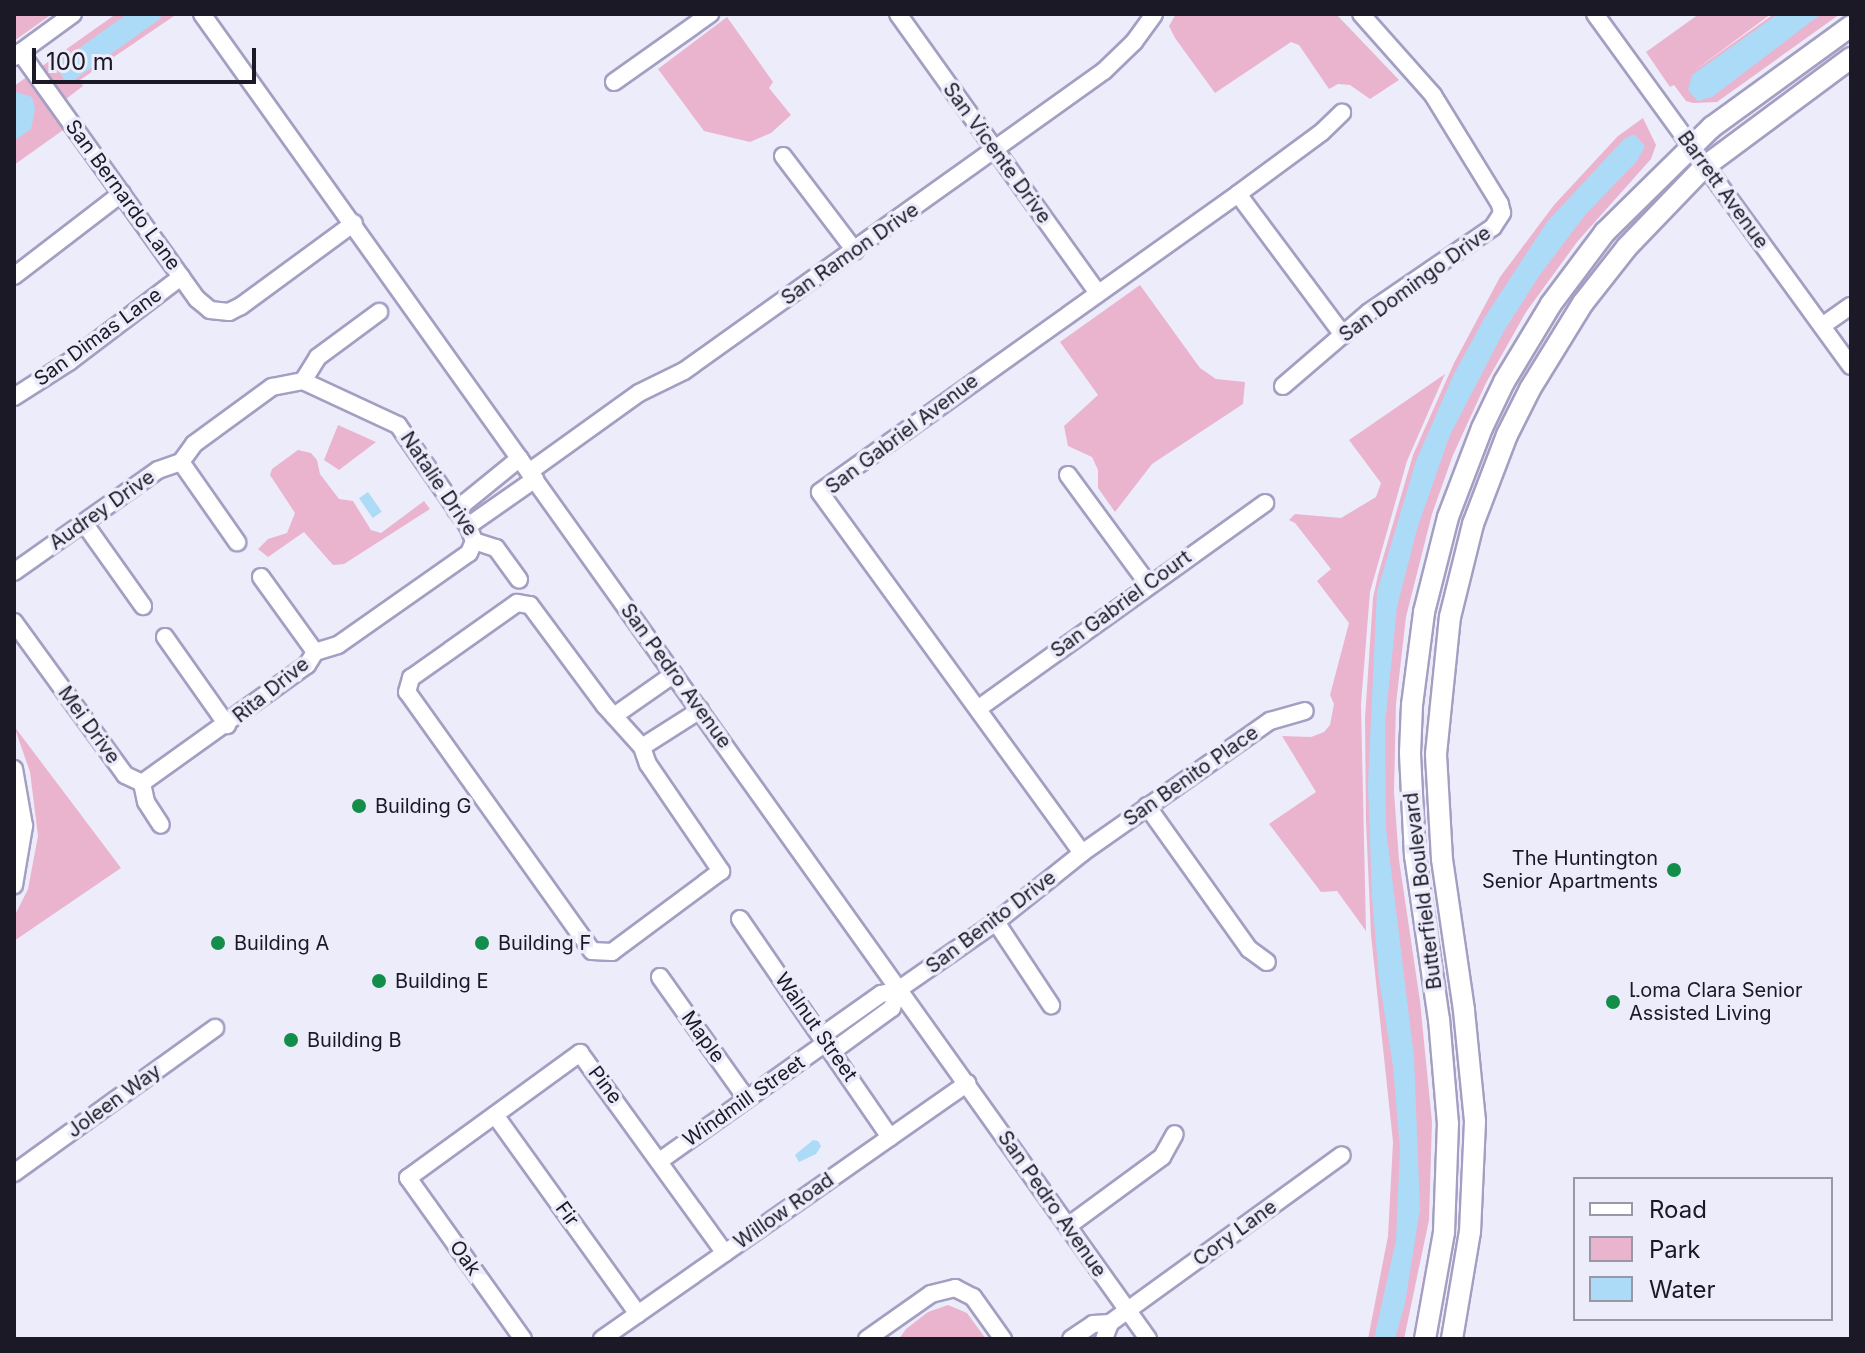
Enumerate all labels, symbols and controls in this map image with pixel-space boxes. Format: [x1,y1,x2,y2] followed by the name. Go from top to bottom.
[36,32,260,82] scale bar
[46,47,114,76] text: 100 m
[938,78,1056,228] street label: San Vicente Drive
[60,115,186,275] street label: San Bernardo Lane
[1672,127,1774,253] street label: Barrett Avenue
[777,198,923,310] street label: San Ramon Drive
[1334,221,1496,347] street label: San Domingo Drive
[30,283,166,391] street label: San Dimas Lane
[821,369,983,499] street label: San Gabriel Avenue
[395,427,483,541] street label: Natalie Drive
[45,465,159,555] street label: Audrey Drive
[1046,545,1196,663] street label: San Gabriel Court
[615,599,737,753] street label: San Pedro Avenue
[228,652,314,728] street label: Rita Drive
[53,682,125,768] street label: Mei Drive
[1119,721,1263,831] street label: San Benito Place
[1399,791,1447,991] street label: Butterfield Boulevard
[375,794,471,818] place label: Building G
[350,797,368,815] marker: Building G
[1482,846,1658,893] place label: The Huntington Senior Apartments
[1665,861,1683,879] marker: The Huntington Senior Apartments
[921,865,1061,979] street label: San Benito Drive
[234,931,329,955] place label: Building A
[498,931,591,955] place label: Building F
[209,934,227,952] marker: Building A
[473,934,491,952] marker: Building F
[770,968,862,1086] street label: Walnut Street
[395,969,488,993] place label: Building E
[370,972,388,990] marker: Building E
[1629,978,1802,1025] place label: Loma Clara Senior Assisted Living
[1604,993,1622,1011] marker: Loma Clara Senior Assisted Living
[676,1006,730,1068] street label: Maple
[307,1028,401,1052] place label: Building B
[282,1031,300,1049] marker: Building B
[679,1050,809,1152] street label: Windmill Street
[62,1059,166,1143] street label: Joleen Way
[583,1061,627,1109] street label: Pine
[993,1126,1111,1282] street label: San Pedro Avenue
[730,1168,838,1254] street label: Willow Road
[1573,1177,1833,1321] legend
[1189,1195,1281,1271] street label: Cory Lane
[1649,1195,1707,1224] text: Road
[550,1197,584,1231] street label: Fir
[1649,1235,1700,1264] text: Park
[444,1236,486,1280] street label: Oak
[1649,1275,1716,1304] text: Water

